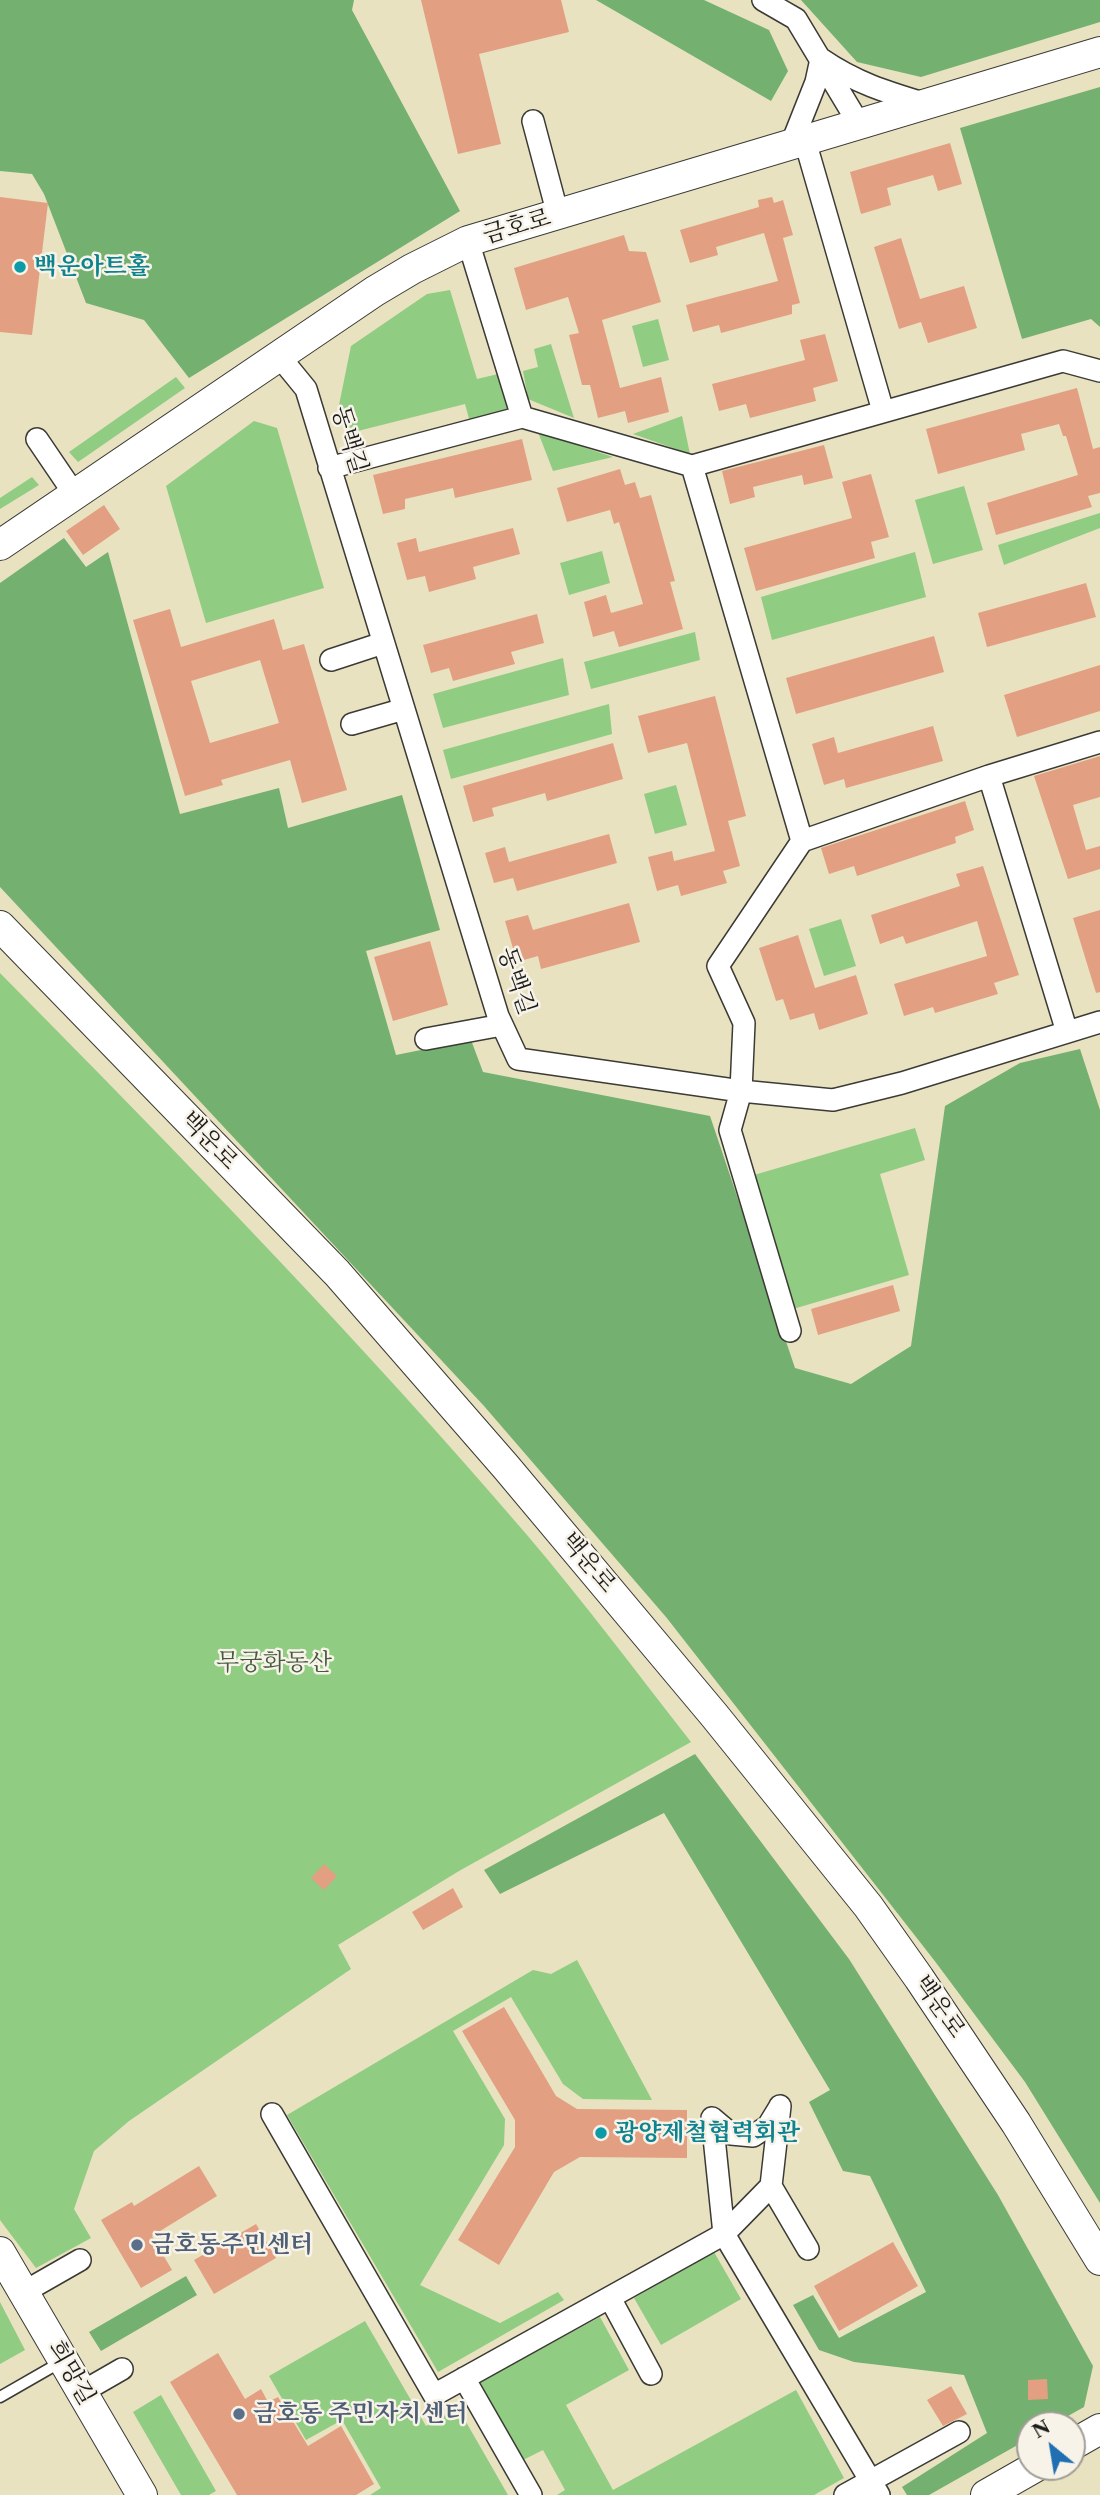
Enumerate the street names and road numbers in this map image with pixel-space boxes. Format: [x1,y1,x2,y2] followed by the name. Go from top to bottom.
[480,204,554,250] street label: 금호로
[325,403,373,477] street label: 동백길
[491,943,541,1019] street label: 동백길
[174,1106,244,1176] street label: 백운로
[555,1527,621,1599] street label: 백운로
[907,1970,971,2044] street label: 백운로
[41,2336,101,2410] street label: 희망길

